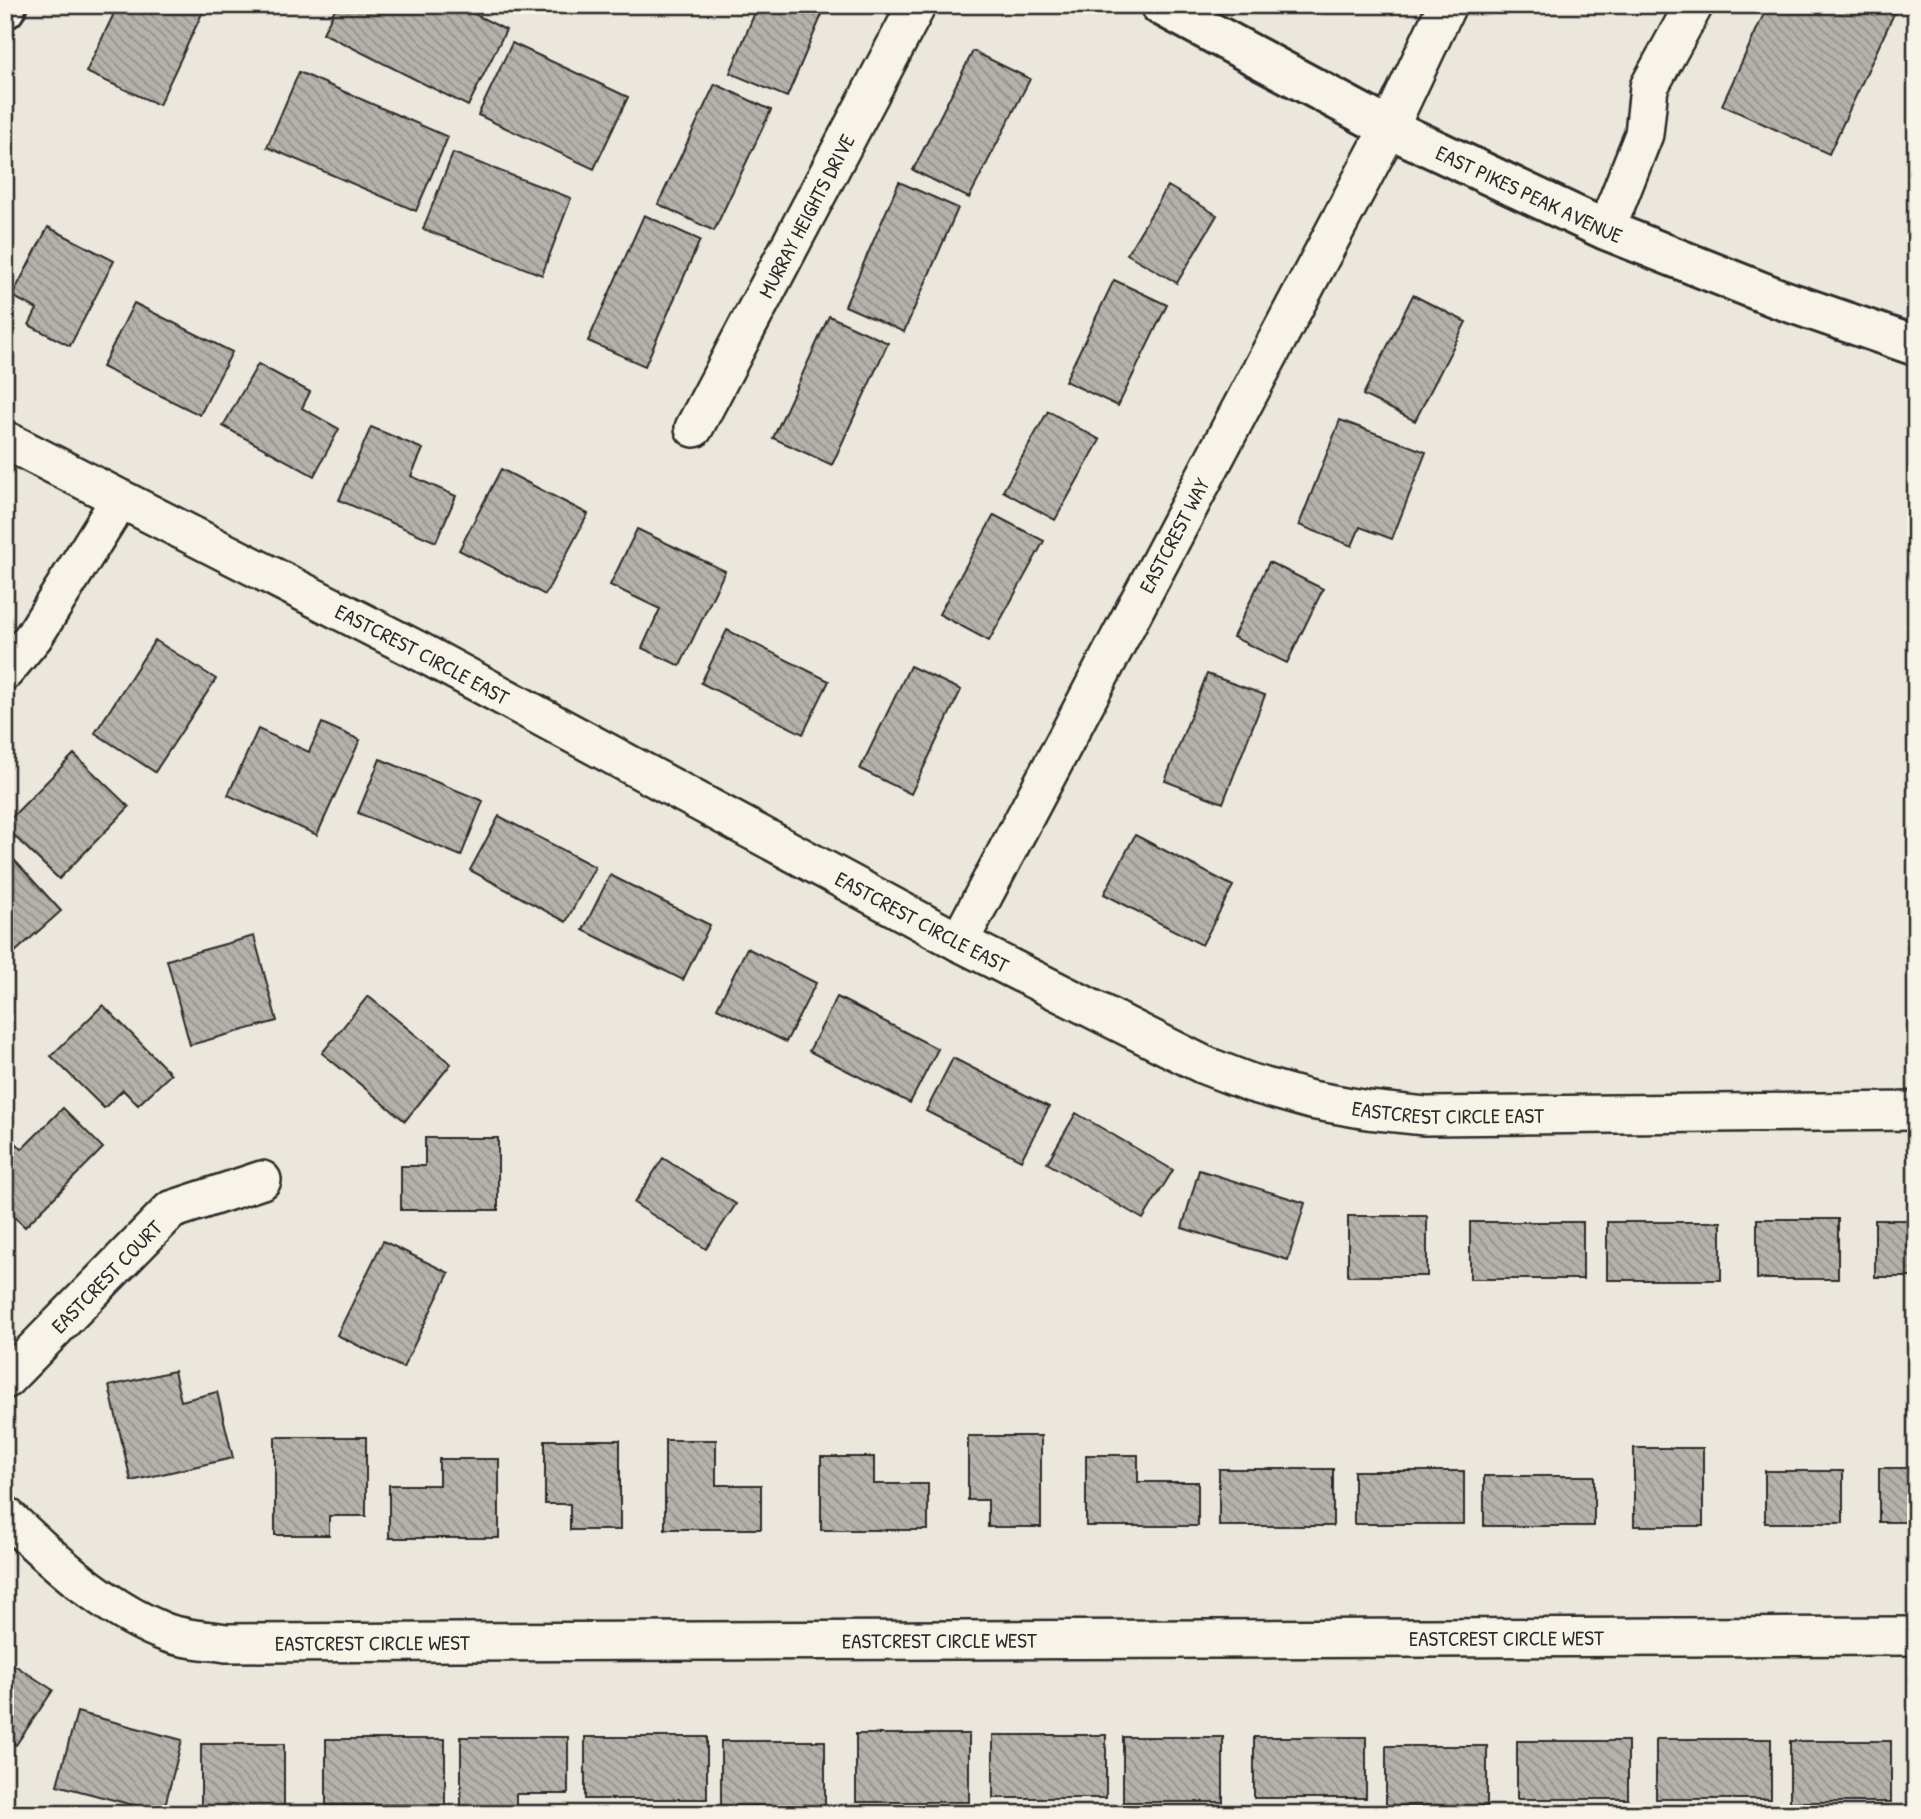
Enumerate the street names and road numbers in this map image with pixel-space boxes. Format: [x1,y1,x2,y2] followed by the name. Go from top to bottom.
[751,129,861,303] street label: MURRAY HEIGHTS DRIVE
[1431,138,1627,250] street label: EAST PIKES PEAK AVENUE
[1132,472,1216,598] street label: EASTCREST WAY
[331,596,515,712] street label: EASTCREST CIRCLE EAST
[830,864,1015,980] street label: EASTCREST CIRCLE EAST
[1350,1093,1545,1131] street label: EASTCREST CIRCLE EAST
[44,1212,169,1339] street label: EASTCREST COURT
[1409,1623,1605,1653] street label: EASTCREST CIRCLE WEST
[842,1625,1038,1655] street label: EASTCREST CIRCLE WEST
[275,1627,471,1657] street label: EASTCREST CIRCLE WEST

